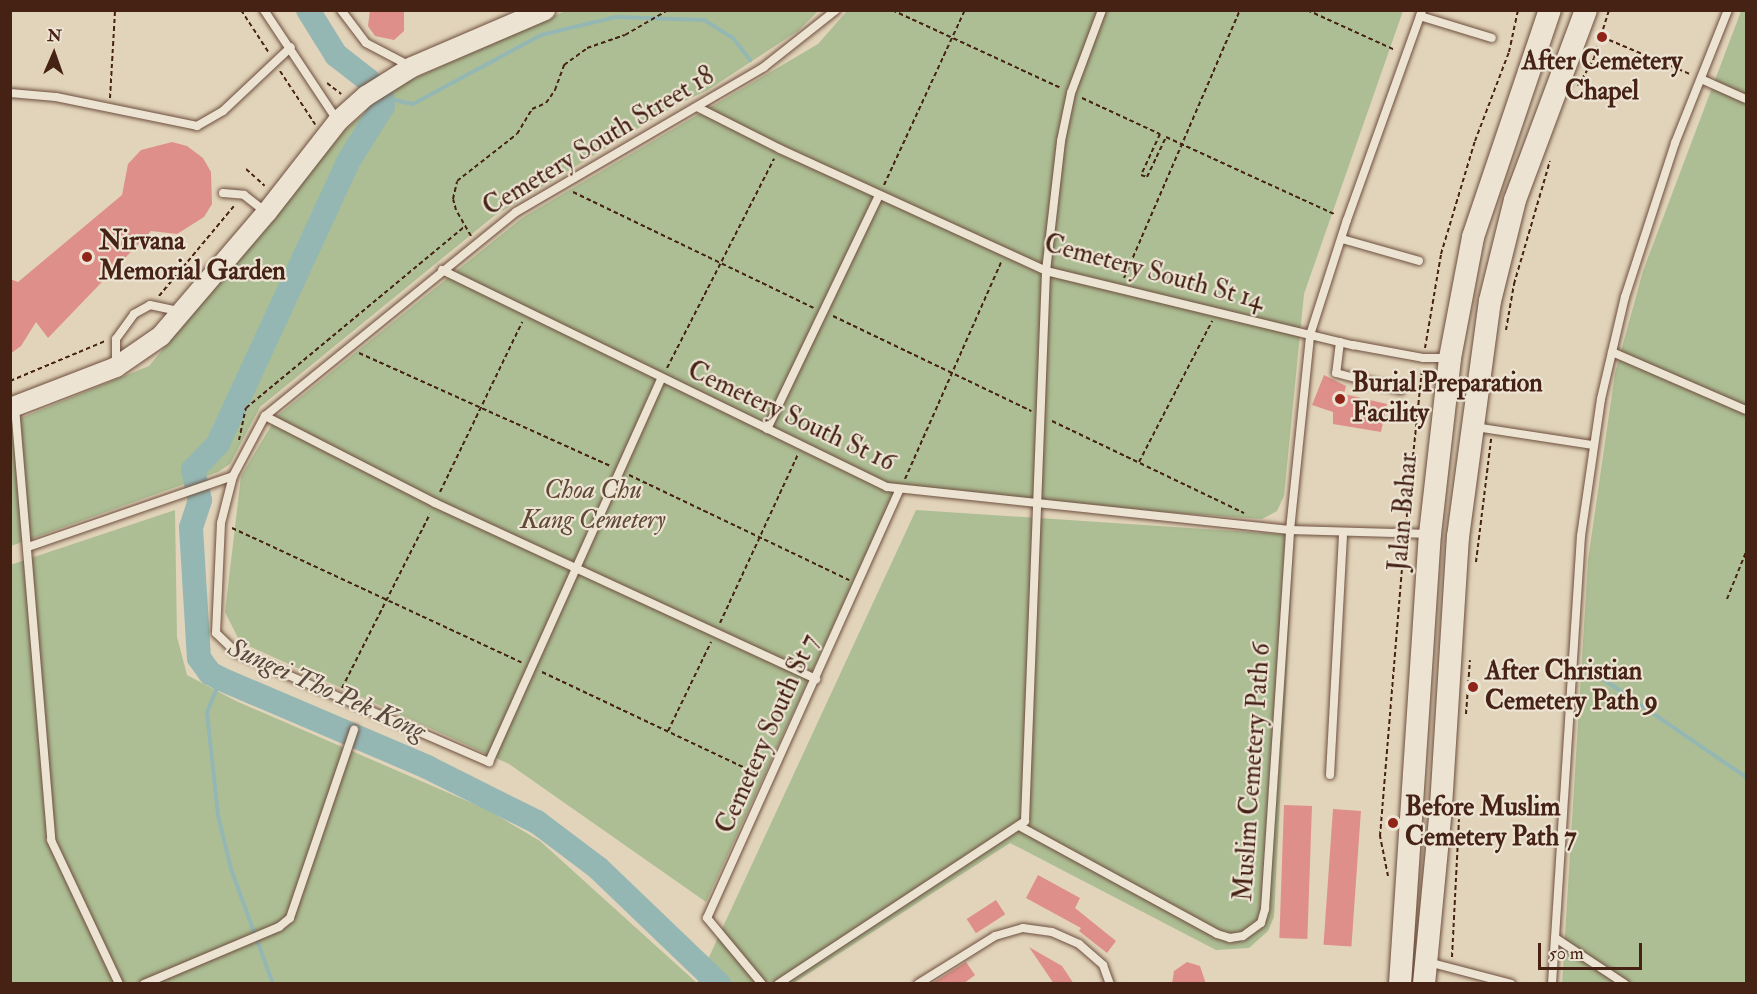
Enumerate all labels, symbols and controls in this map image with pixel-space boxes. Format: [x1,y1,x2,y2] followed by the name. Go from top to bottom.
[24,24,84,84] north arrow
[47,26,62,46] text: N
[1595,30,1609,44] marker: After Cemetery Chapel
[1522,46,1682,107] place label: After Cemetery Chapel
[478,61,720,223] street label: Cemetery South Street 18
[99,226,286,288] place label: Nirvana Memorial Garden
[1041,229,1267,317] street label: Cemetery South St 14
[80,250,94,264] marker: Nirvana Memorial Garden
[682,355,900,479] street label: Cemetery South St 16
[1352,368,1543,430] place label: Burial Preparation Facility
[1333,392,1347,406] marker: Burial Preparation Facility
[1383,452,1425,572] street label: Jalan Bahar
[520,475,666,536] park label: Choa Chu Kang Cemetery
[710,629,826,839] street label: Cemetery South St 7
[223,631,431,747] water label: Sungei Tho Pek Kong
[1228,642,1278,902] street label: Muslim Cemetery Path 6
[1485,656,1658,718] place label: After Christian Cemetery Path 9
[1466,680,1480,694] marker: After Christian Cemetery Path 9
[1405,792,1577,854] place label: Before Muslim Cemetery Path 7
[1386,816,1400,830] marker: Before Muslim Cemetery Path 7
[1541,931,1644,969] scale bar
[1549,942,1584,965] text: 50 m

